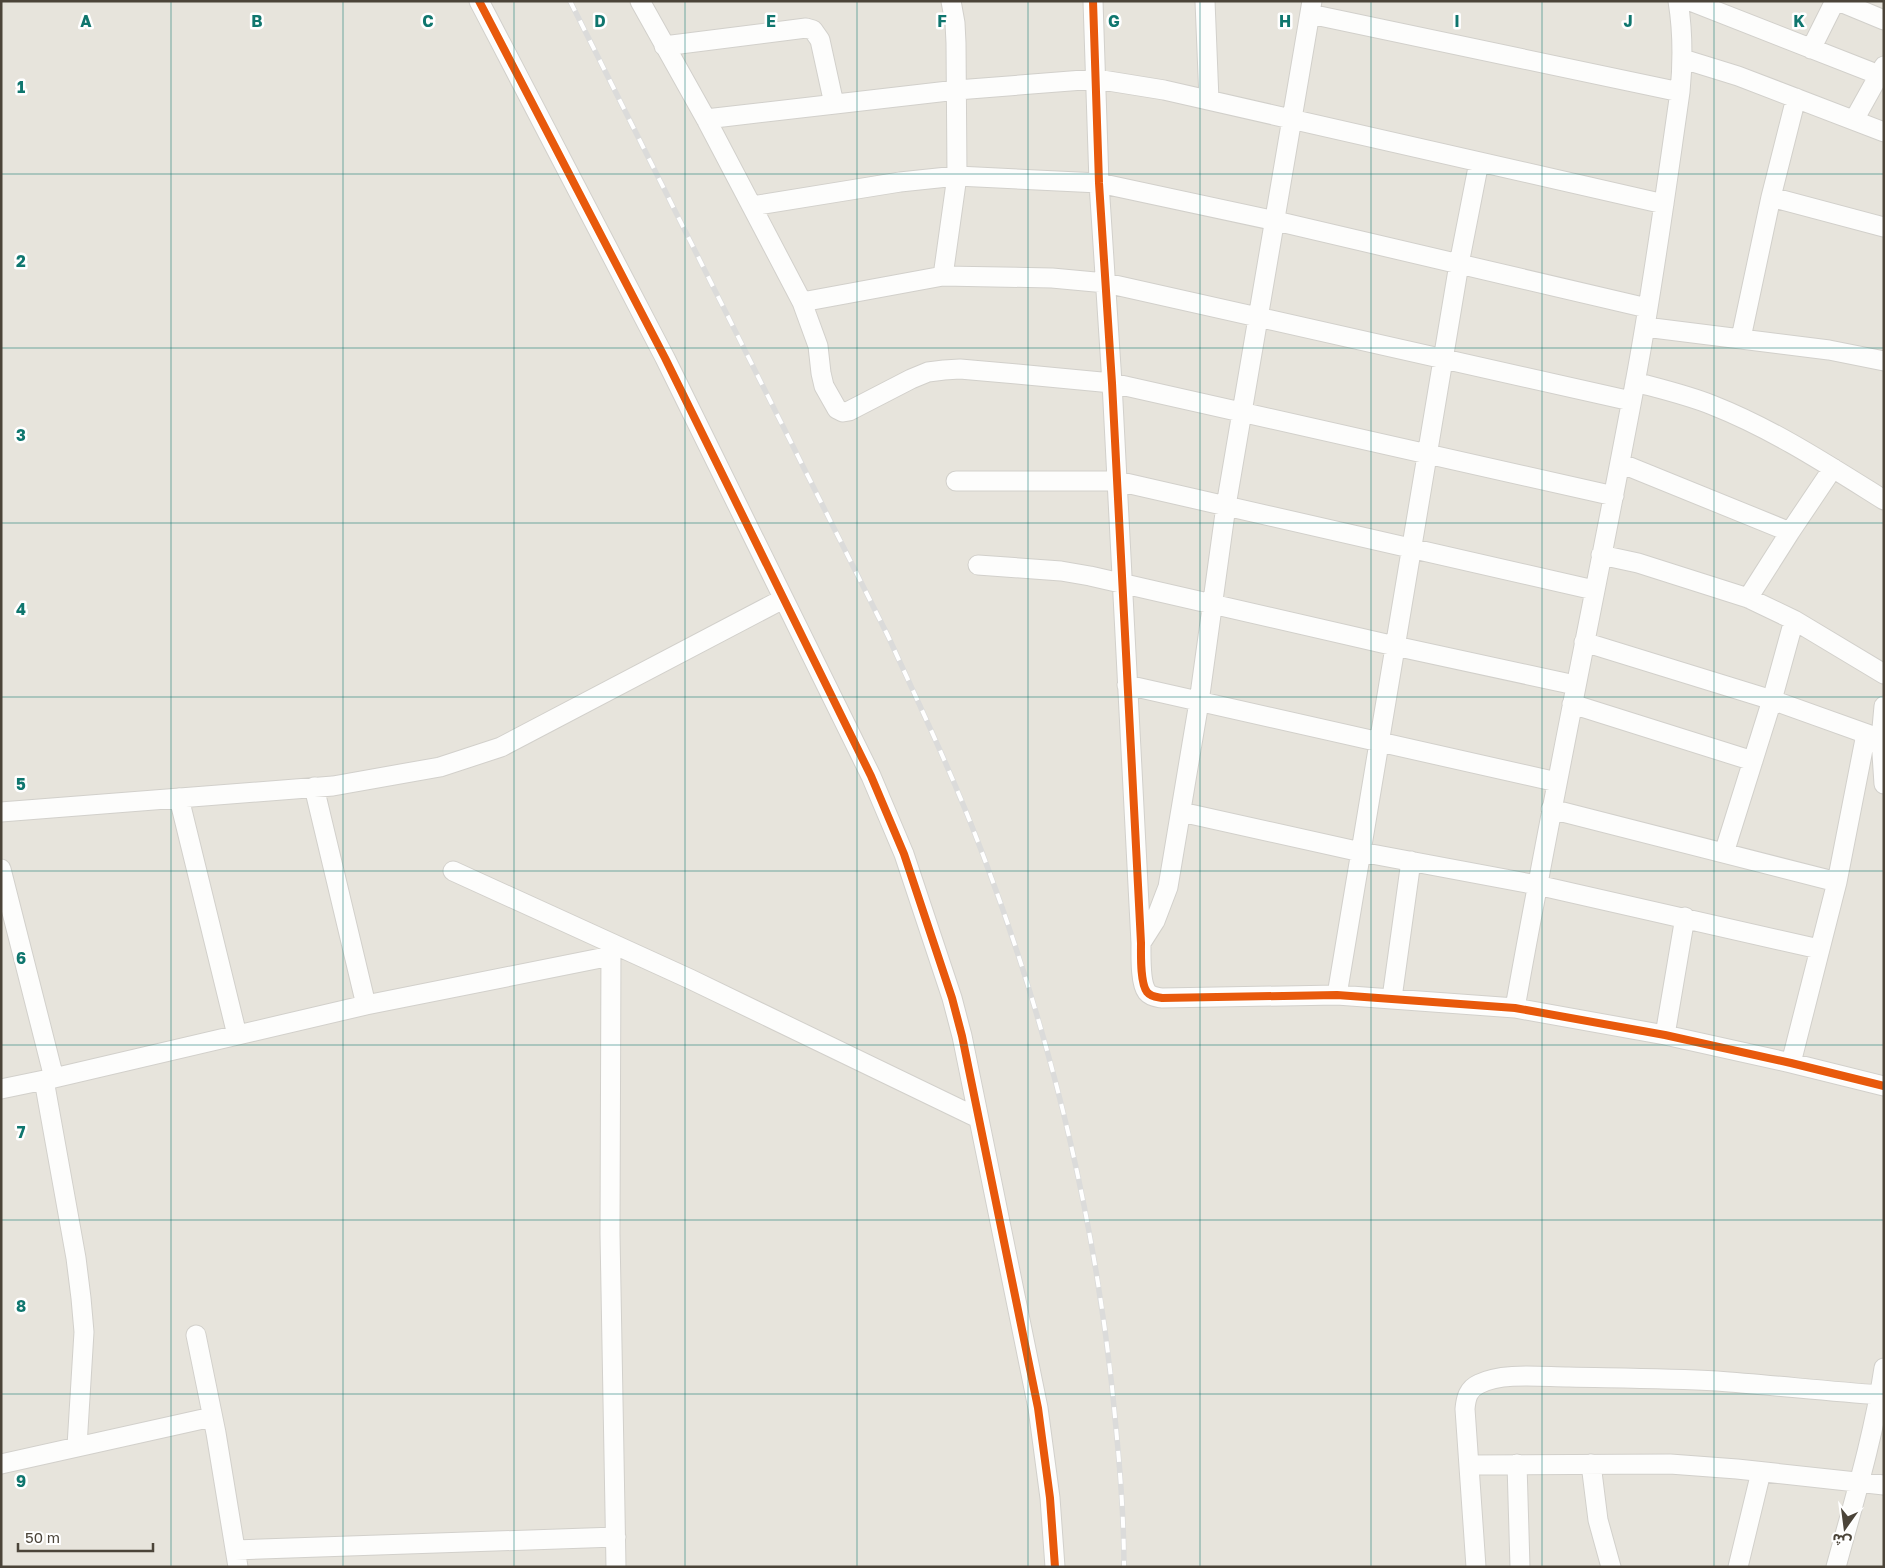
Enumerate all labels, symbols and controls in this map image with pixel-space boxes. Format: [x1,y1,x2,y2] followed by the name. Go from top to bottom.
[80,11,92,31] text: A
[251,11,263,31] text: B
[422,11,434,31] text: C
[594,11,606,31] text: D
[766,11,776,31] text: E
[937,11,947,31] text: F
[1108,11,1120,31] text: G
[1279,11,1291,31] text: H
[1454,11,1460,31] text: I
[1623,11,1633,31] text: J
[1793,11,1805,31] text: K
[17,77,25,97] text: 1
[16,251,26,271] text: 2
[16,425,26,445] text: 3
[16,599,26,619] text: 4
[16,774,26,794] text: 5
[16,948,26,968] text: 6
[17,1122,26,1142] text: 7
[16,1296,26,1316] text: 8
[16,1471,26,1491] text: 9
[1820,1503,1870,1553] north arrow
[18,1520,152,1552] scale bar
[25,1528,60,1546] text: 50 m
[1830,1531,1853,1552] text: ش

